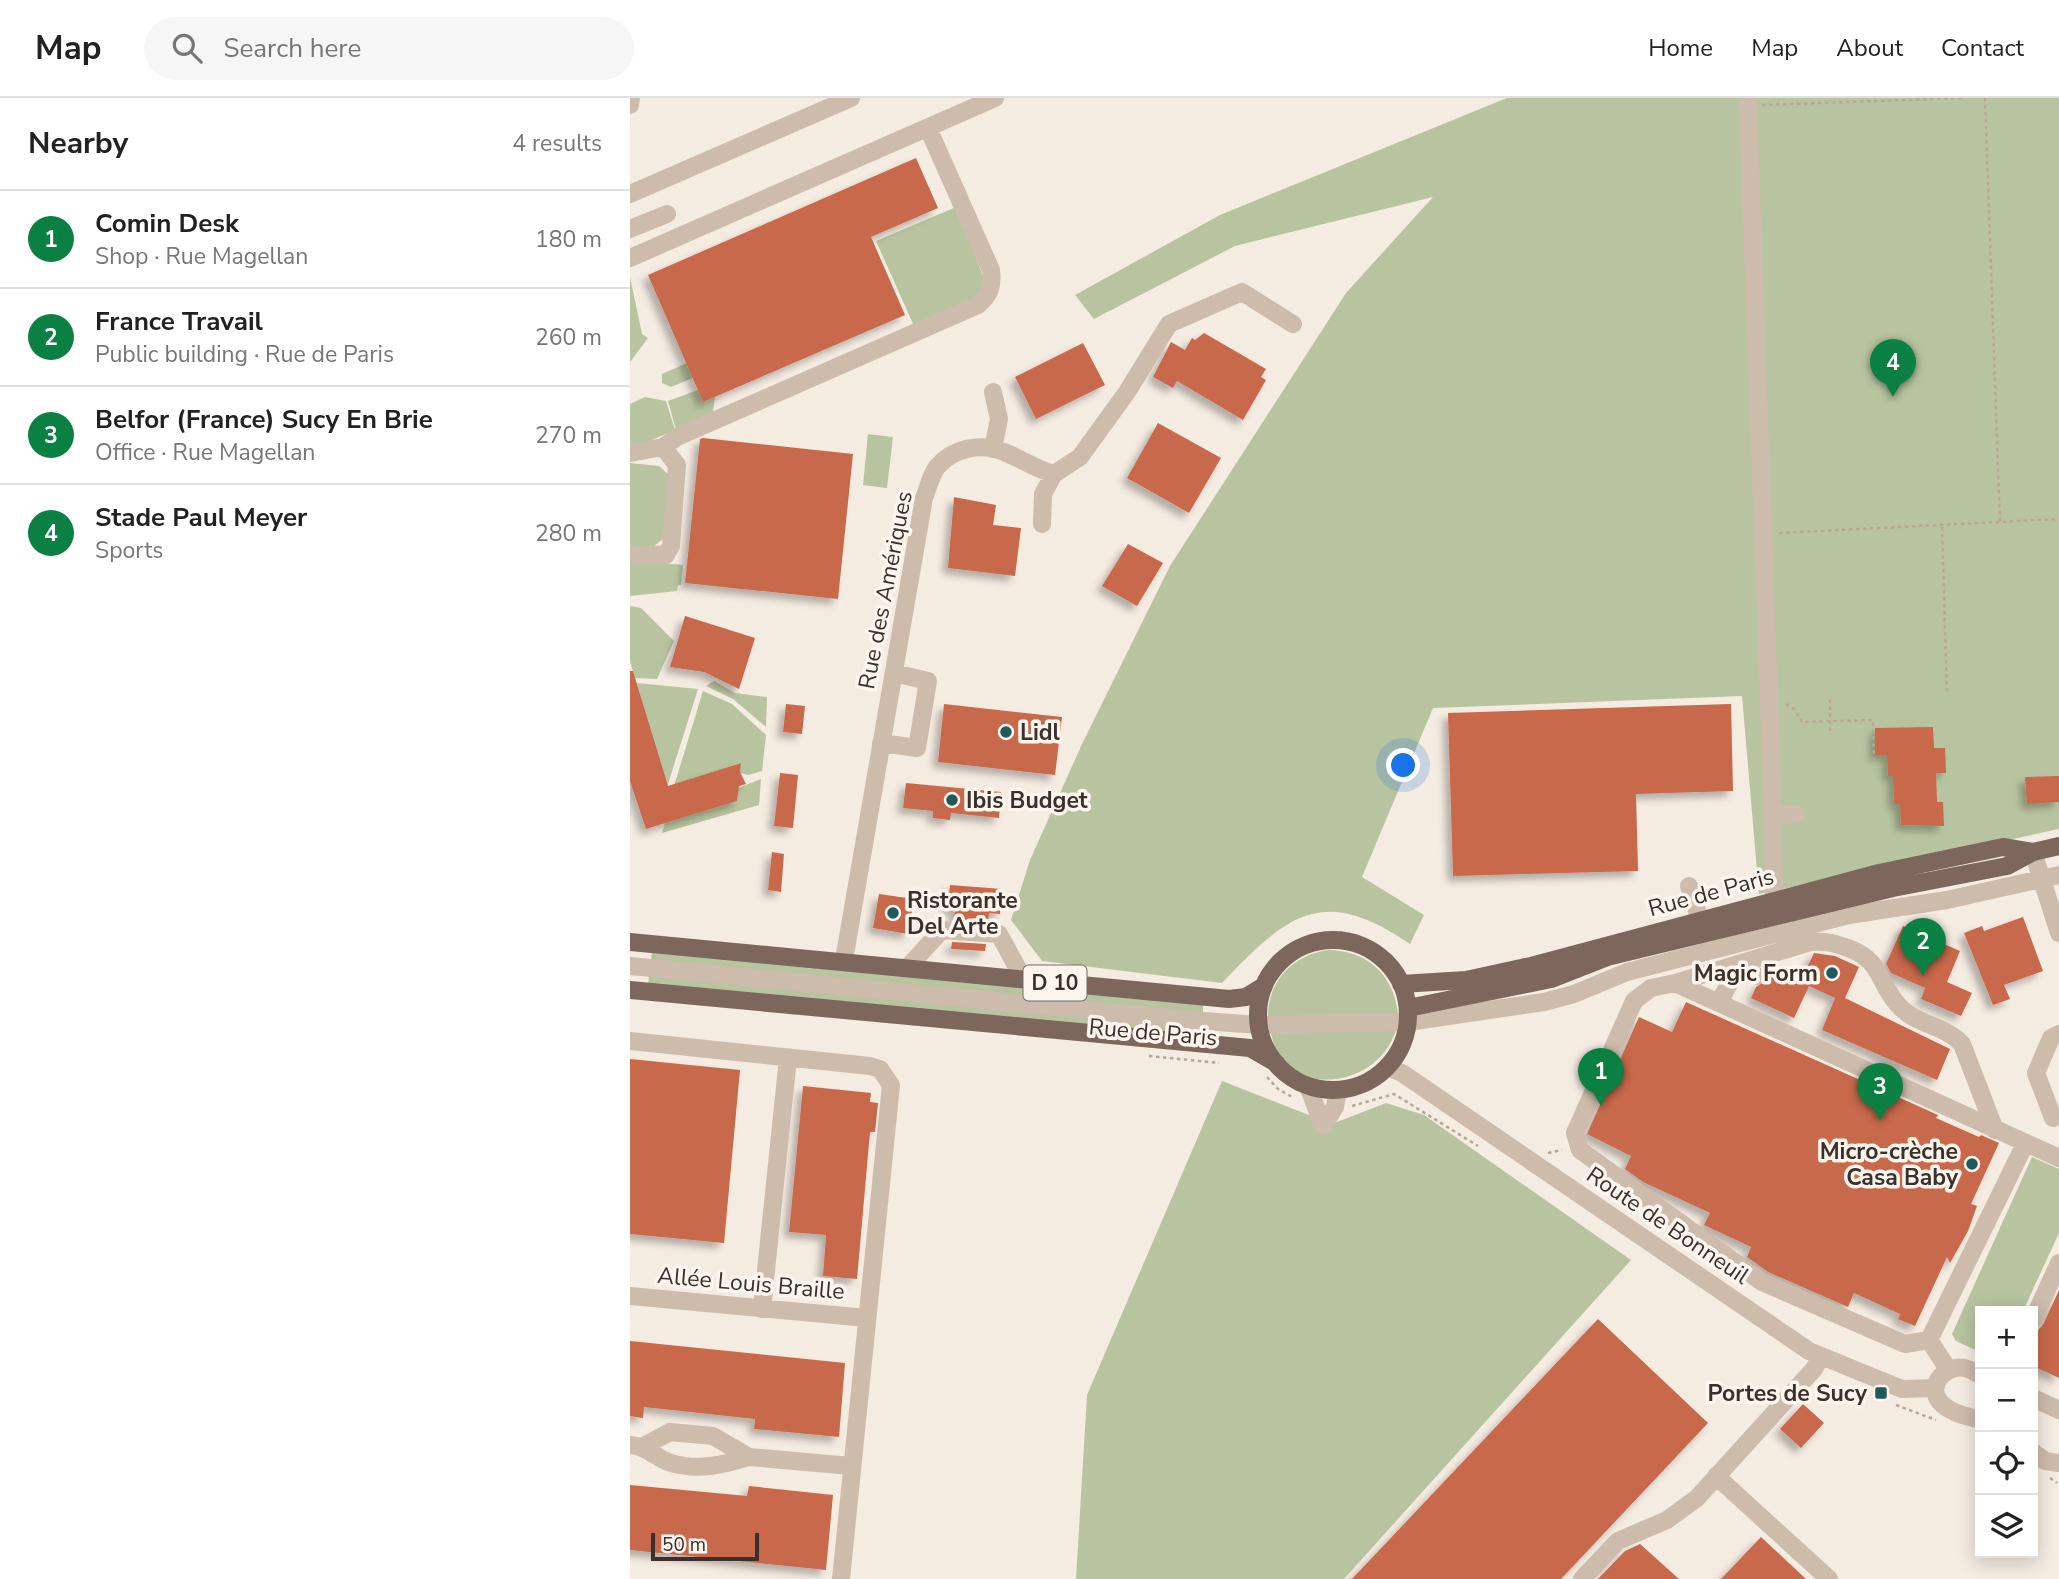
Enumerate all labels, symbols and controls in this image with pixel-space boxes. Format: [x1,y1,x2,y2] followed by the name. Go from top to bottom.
[144,17,634,80] search box
[35,26,102,71] text: Map
[168,29,206,67] icon: search
[224,31,361,66] text: Search here
[1648,32,1713,64] text: Home
[1751,32,1798,64] text: Map
[1836,32,1903,64] text: About
[1941,32,2024,64] text: Contact
[28,123,128,164] text: Nearby
[512,128,602,159] text: 4 results
[95,206,239,241] text: Comin Desk
[44,224,58,255] text: 1
[535,224,602,255] text: 180 m
[95,241,308,272] text: Shop · Rue Magellan
[95,304,263,339] text: France Travail
[44,322,58,353] text: 2
[535,322,602,353] text: 260 m
[95,339,394,370] text: Public building · Rue de Paris
[1870,339,1916,397] pin: 4
[95,402,433,437] text: Belfor (France) Sucy En Brie
[44,420,58,451] text: 3
[535,420,602,451] text: 270 m
[95,437,315,468] text: Office · Rue Magellan
[851,489,920,692] street label: Rue des Amériques
[95,500,307,535] text: Stade Paul Meyer
[44,518,58,549] text: 4
[535,518,602,549] text: 280 m
[95,535,163,566] text: Sports
[1020,717,1061,748] place label: Lidl
[998,724,1014,740] marker: Lidl
[1386,748,1420,782] your location
[966,785,1088,816] place label: Ibis Budget
[944,792,960,808] marker: Ibis Budget
[1645,861,1777,924] street label: Rue de Paris
[907,885,1018,942] place label: Ristorante Del Arte
[885,905,901,921] marker: Ristorante Del Arte
[1900,918,1946,976] pin: 2
[1694,958,1818,989] place label: Magic Form
[1824,965,1840,981] marker: Magic Form
[1024,966,1087,1001] road number: D 10
[1087,1011,1218,1054] street label: Rue de Paris
[1578,1048,1624,1106] pin: 1
[1857,1063,1903,1121] pin: 3
[1820,1136,1959,1193] place label: Micro-crèche Casa Baby
[1964,1156,1980,1172] marker: Micro-crèche Casa Baby
[1580,1159,1755,1292] street label: Route de Bonneuil
[656,1260,846,1307] street label: Allée Louis Braille
[1975,1306,2038,1558] map controls
[1975,1306,2038,1369] button: +
[1975,1369,2038,1432] button: −
[1708,1378,1868,1409] place label: Portes de Sucy
[1873,1385,1889,1401] marker: Portes de Sucy
[1975,1432,2038,1495] button: locate
[1975,1495,2038,1558] button: layers
[651,1530,760,1562] scale bar
[662,1532,706,1558] text: 50 m

